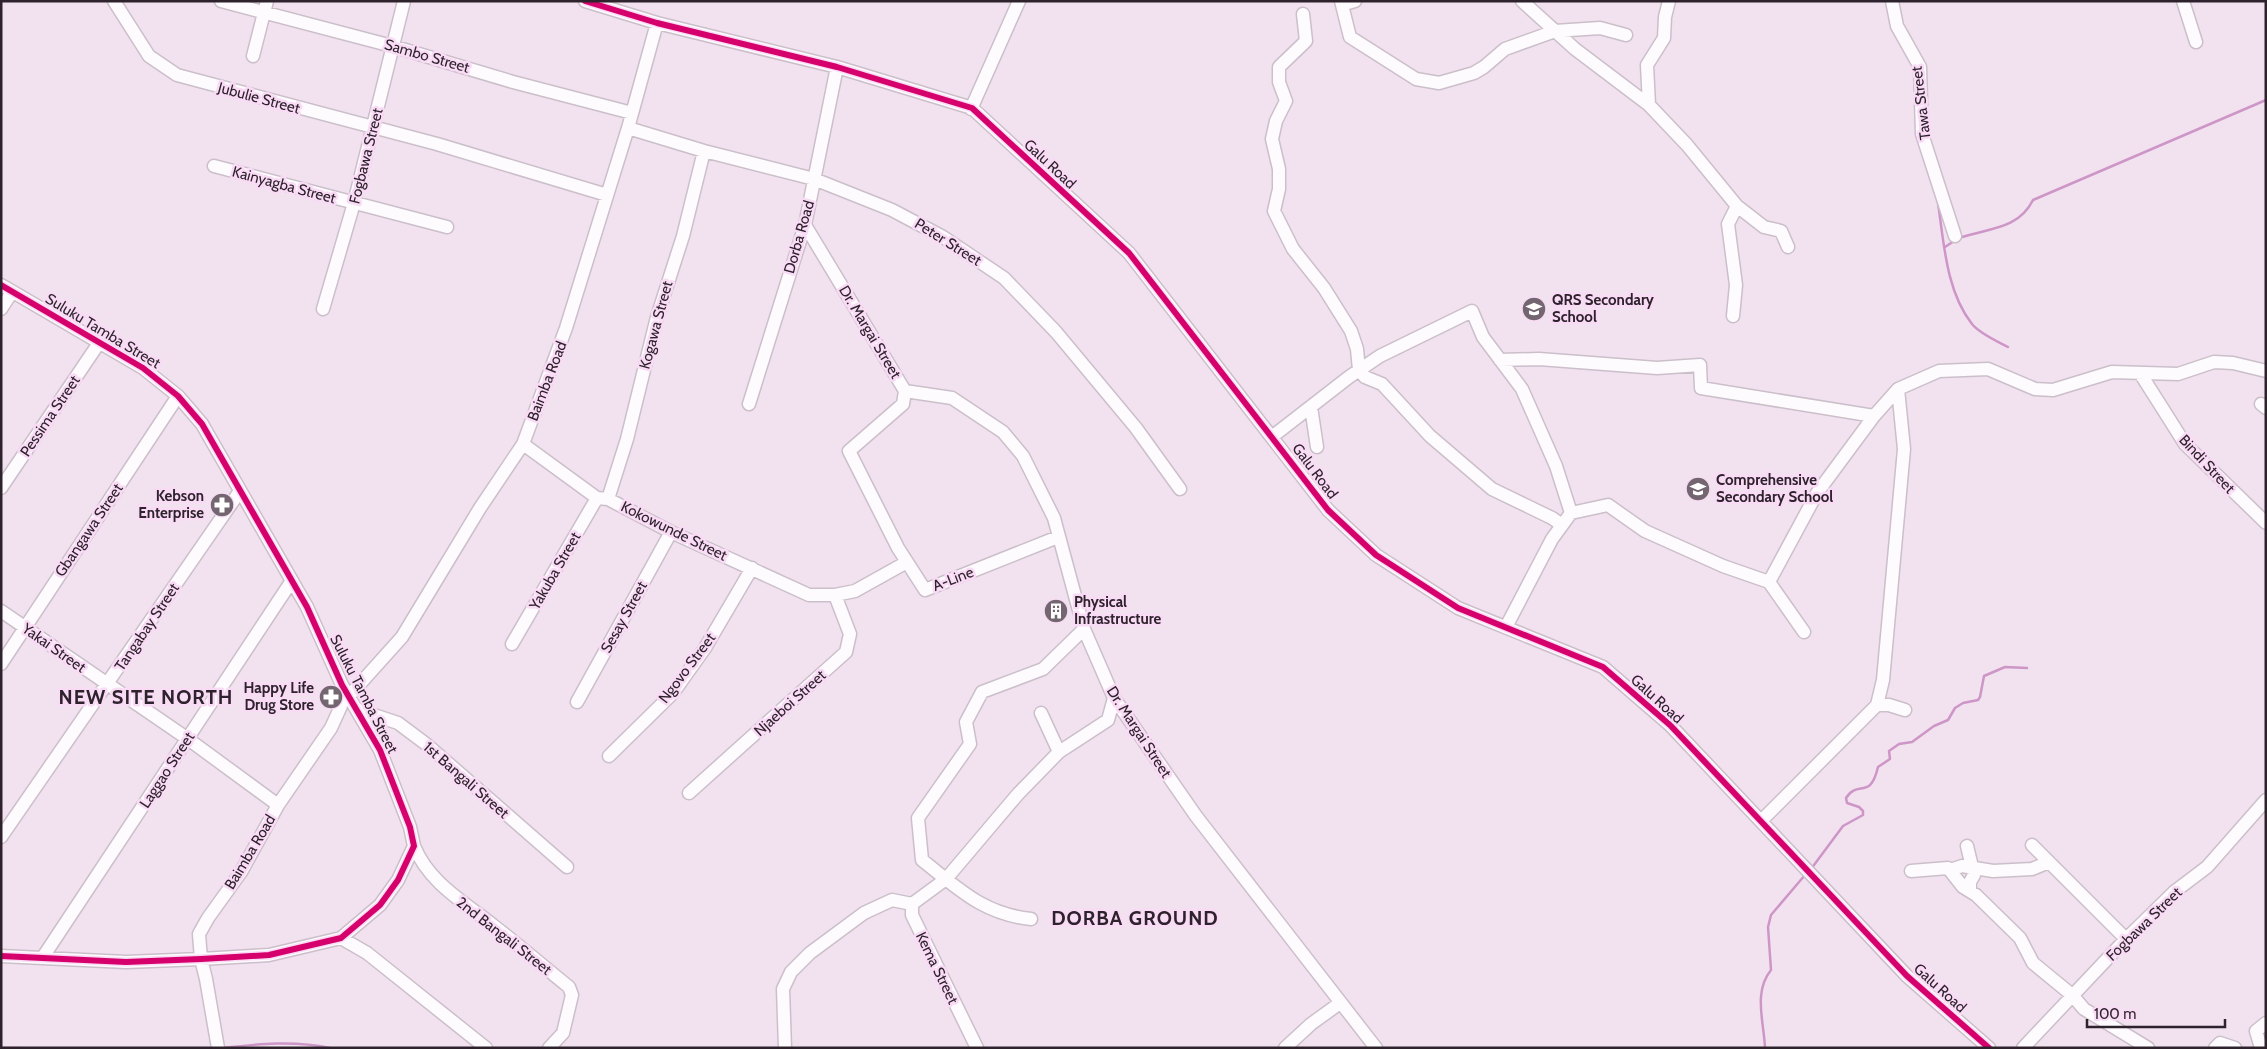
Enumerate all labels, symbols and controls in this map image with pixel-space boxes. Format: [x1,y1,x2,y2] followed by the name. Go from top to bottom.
[382,35,472,77] street label: Sambo Street
[1908,65,1934,141] street label: Tawa Street
[215,78,302,118] street label: Jubulie Street
[345,106,387,206] street label: Fogbawa Street
[1020,135,1080,193] street label: Galu Road
[230,163,338,207] street label: Kainyagba Street
[780,198,818,276] street label: Dorba Road
[911,214,985,270] street label: Peter Street
[636,279,676,371] street label: Kogawa Street
[835,282,905,382] street label: Dr. Margai Street
[42,290,164,372] street label: Suluku Tamba Street
[1552,291,1655,326] place label: QRS Secondary School
[1521,296,1547,322] school or university icon: QRS Secondary School
[524,339,570,423] street label: Baimba Road
[16,372,84,460] street label: Pessima Street
[2175,431,2239,497] street label: Bindi Street
[1288,440,1342,502] street label: Galu Road
[1716,471,1833,506] place label: Comprehensive Secondary School
[1685,476,1711,502] school or university icon: Comprehensive Secondary School
[51,480,127,580] street label: Gbangawa Street
[138,487,204,522] place label: Kebson Enterprise
[209,492,235,518] pharmacy icon: Kebson Enterprise
[618,498,730,564] street label: Kokowunde Street
[525,529,584,614] street label: Yakuba Street
[930,563,976,595] street label: A-Line
[597,578,651,656] street label: Sesay Street
[111,580,183,674] street label: Tangabay Street
[1074,593,1162,628] place label: Physical Infrastructure
[1043,598,1069,624] building icon: Physical Infrastructure
[18,619,89,676] street label: Yakai Street
[655,629,719,707] street label: Ngovo Street
[326,632,402,756] street label: Suluku Tamba Street
[750,666,830,740] street label: Njaeboi Street
[1627,671,1687,727] street label: Galu Road
[243,679,314,714] place label: Happy Life Drug Store
[1103,683,1175,781] street label: Dr. Margai Street
[318,684,344,710] pharmacy icon: Happy Life Drug Store
[59,685,233,709] district label: NEW SITE NORTH
[136,729,198,811] street label: Laggao Street
[420,738,512,822] street label: 1st Bangali Street
[221,811,279,893] street label: Baimba Road
[2102,883,2186,965] street label: Fogbawa Street
[453,893,555,979] street label: 2nd Bangali Street
[1051,906,1219,930] district label: DORBA GROUND
[912,929,962,1007] street label: Kema Street
[1910,960,1970,1016] street label: Galu Road
[2087,996,2224,1028] scale bar
[2094,1005,2136,1023] text: 100 m

